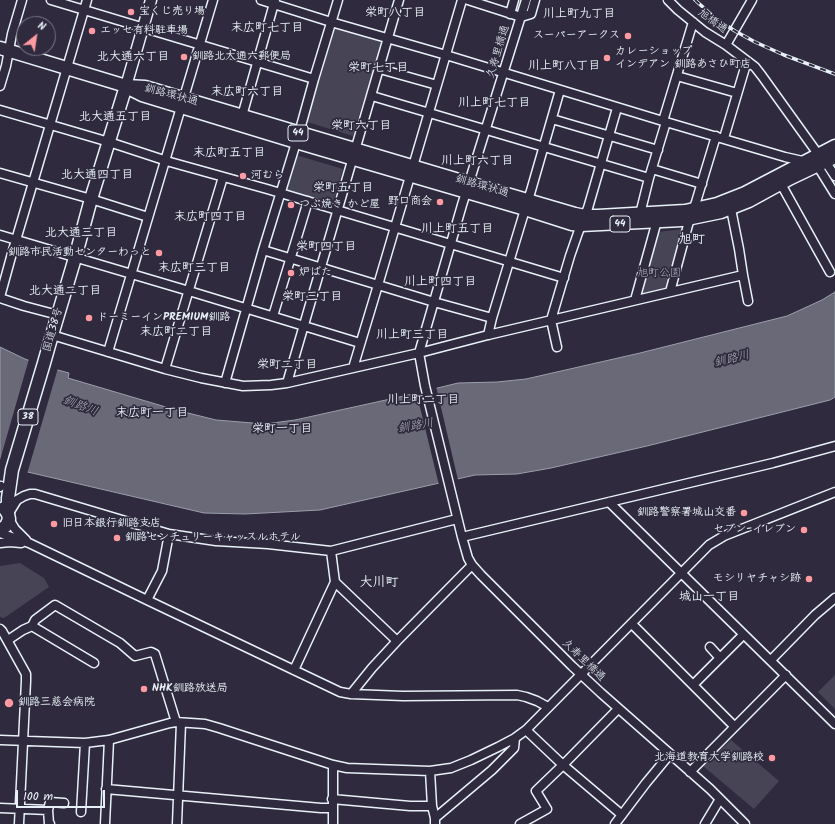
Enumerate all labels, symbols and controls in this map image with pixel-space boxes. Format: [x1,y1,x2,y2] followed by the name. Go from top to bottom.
[139,5,205,19] place label: 宝くじ売り場
[126,7,136,17] marker: 宝くじ売り場
[365,7,425,21] district label: 栄町八丁目
[695,7,729,37] street label: 旭橋通
[543,8,615,22] district label: 川上町九丁目
[16,16,56,56] north arrow
[34,17,49,36] text: N
[231,22,303,36] district label: 末広町七丁目
[100,24,188,38] place label: エッセ有料駐車場
[485,24,513,80] street label: 久寿里橋通
[87,26,97,36] marker: エッセ有料駐車場
[533,29,620,43] place label: スーパーアークス
[623,31,633,41] marker: スーパーアークス
[615,45,751,71] place label: カレーショップ インデアン 釧路あさひ町店
[192,50,291,64] place label: 釧路北大通六郵便局
[97,51,169,65] district label: 北大通六丁目
[179,52,189,62] marker: 釧路北大通六郵便局
[602,53,612,63] marker: カレーショップ インデアン 釧路あさひ町店
[528,60,600,74] district label: 川上町八丁目
[348,62,408,76] district label: 栄町七丁目
[143,83,199,109] street label: 釧路環状通
[211,86,283,100] district label: 末広町六丁目
[458,97,530,111] district label: 川上町七丁目
[79,111,151,125] district label: 北大通五丁目
[331,120,391,134] district label: 栄町六丁目
[288,125,308,141] road number: 44
[193,147,265,161] district label: 末広町五丁目
[441,155,513,169] district label: 川上町六丁目
[61,169,133,183] district label: 北大通四丁目
[251,169,284,183] place label: 河むら
[238,171,248,181] marker: 河むら
[454,173,510,201] street label: 釧路環状通
[313,182,373,196] district label: 栄町五丁目
[388,195,432,209] place label: 野口商会
[435,197,445,207] marker: 野口商会
[299,198,380,212] place label: つぶ焼き かど屋
[286,200,296,210] marker: つぶ焼き かど屋
[174,211,246,225] district label: 末広町四丁目
[610,216,630,232] road number: 44
[421,223,493,237] district label: 川上町五丁目
[45,227,117,241] district label: 北大通三丁目
[679,233,705,249] district label: 旭町
[296,241,356,255] district label: 栄町四丁目
[8,246,151,260] place label: 釧路市民活動センターわっと
[154,248,164,258] marker: 釧路市民活動センターわっと
[158,262,230,276] district label: 末広町三丁目
[299,266,332,280] place label: 炉ばた
[637,267,681,281] park label: 旭町公園
[286,268,296,278] marker: 炉ばた
[404,276,476,290] district label: 川上町四丁目
[29,285,101,299] district label: 北大通二丁目
[282,291,342,305] district label: 栄町三丁目
[41,306,67,354] street label: 国道38号
[97,311,230,325] place label: ドーミーインPREMIUM釧路
[84,313,94,323] marker: ドーミーインPREMIUM釧路
[140,326,212,340] district label: 末広町二丁目
[376,329,448,343] district label: 川上町三丁目
[713,349,751,371] water label: 釧路川
[257,359,317,373] district label: 栄町二丁目
[61,394,99,420] water label: 釧路川
[387,394,459,408] district label: 川上町二丁目
[116,407,188,421] district label: 末広町一丁目
[18,409,38,425] road number: 38
[397,417,435,437] water label: 釧路川
[252,423,312,437] district label: 栄町一丁目
[637,506,736,520] place label: 釧路警察署城山交番
[739,508,749,518] marker: 釧路警察署城山交番
[62,517,161,531] place label: 旧日本銀行釧路支店
[49,519,59,529] marker: 旧日本銀行釧路支店
[713,523,796,537] place label: セブン-イレブン
[799,525,809,535] marker: セブン-イレブン
[125,531,301,545] place label: 釧路センチュリーキャッスルホテル
[112,533,122,543] marker: 釧路センチュリーキャッスルホテル
[713,572,801,586] place label: モシリヤチャシ跡
[804,574,814,584] marker: モシリヤチャシ跡
[360,576,398,592] district label: 大川町
[679,591,739,605] district label: 城山一丁目
[559,637,607,685] street label: 久寿里橋通
[152,682,228,696] place label: NHK釧路放送局
[139,684,149,694] marker: NHK釧路放送局
[18,696,95,710] place label: 釧路三慈会病院
[3,697,15,709] marker: 釧路三慈会病院
[654,751,764,765] place label: 北海道教育大学釧路校
[767,753,777,763] marker: 北海道教育大学釧路校
[18,782,107,808] scale bar
[23,787,53,806] text: 100 m

